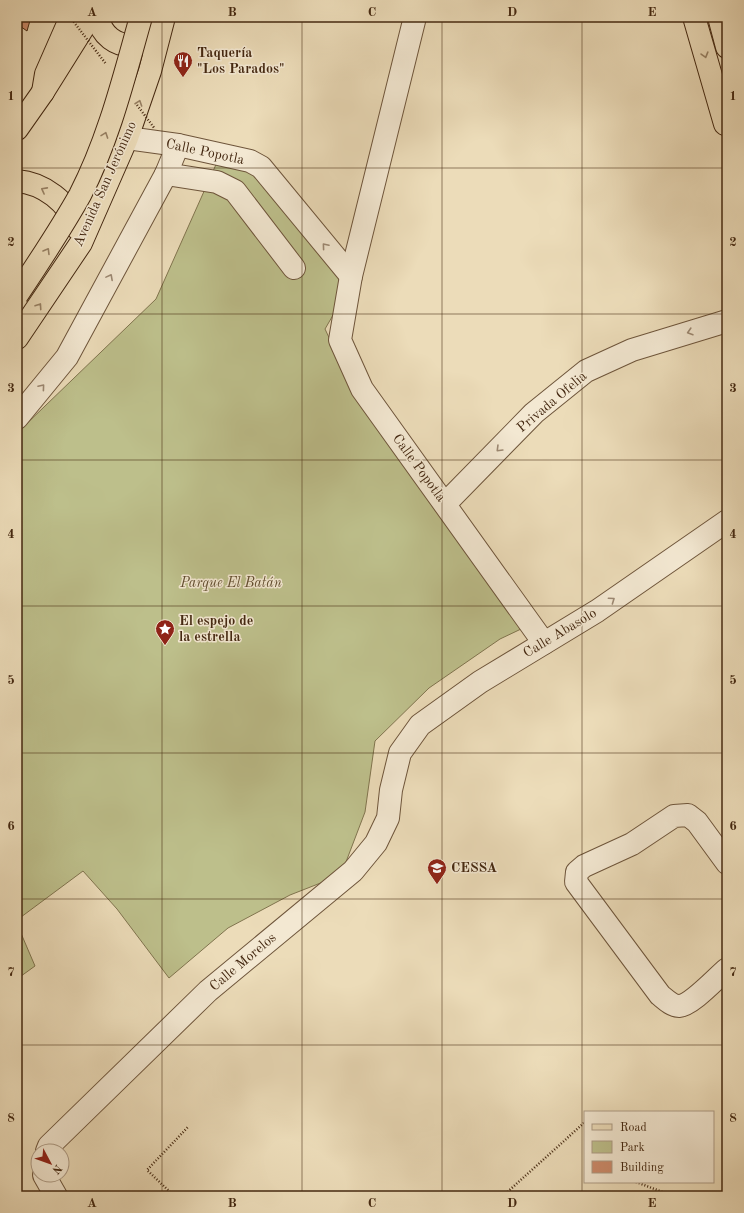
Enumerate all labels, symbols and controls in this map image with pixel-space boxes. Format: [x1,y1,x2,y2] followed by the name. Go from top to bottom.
[87,6,97,19] text: A
[227,6,237,19] text: B
[368,6,376,19] text: C
[507,6,517,19] text: D
[648,6,657,19] text: E
[197,46,285,76] place label: Taquería "Los Parados"
[172,50,194,78] restaurant icon: Taquería "Los Parados"
[700,51,709,58] one-way arrow
[7,90,15,103] text: 1
[729,90,737,103] text: 1
[134,99,143,106] one-way arrow
[71,119,139,249] street label: Avenida San Jerónimo
[101,132,109,139] one-way arrow
[165,137,246,167] street label: Calle Popotla
[41,187,48,195] one-way arrow
[7,236,15,249] text: 2
[729,236,737,249] text: 2
[323,244,330,251] one-way arrow
[42,248,49,255] one-way arrow
[105,274,113,281] one-way arrow
[34,303,42,310] one-way arrow
[686,327,693,336] one-way arrow
[514,369,590,435] street label: Privada Ofelia
[7,382,15,395] text: 3
[729,382,737,395] text: 3
[37,385,44,392] one-way arrow
[390,432,448,504] street label: Calle Popotla
[496,444,504,452] one-way arrow
[7,528,15,541] text: 4
[729,528,737,541] text: 4
[179,576,282,591] park label: Parque El Batán
[608,598,615,605] one-way arrow
[521,606,599,660] street label: Calle Abasolo
[179,614,253,644] place label: El espejo de la estrella
[154,618,176,646] place icon: El espejo de la estrella
[7,674,15,687] text: 5
[729,674,737,687] text: 5
[7,820,15,833] text: 6
[729,820,737,833] text: 6
[426,857,448,885] school or university icon: CESSA
[451,861,498,875] place label: CESSA
[207,930,279,994] street label: Calle Morelos
[7,966,15,979] text: 7
[729,966,737,979] text: 7
[584,1111,714,1183] legend
[7,1112,15,1125] text: 8
[729,1112,737,1125] text: 8
[620,1122,647,1134] text: Road
[620,1142,645,1154] text: Park
[30,1143,70,1183] north arrow
[49,1162,63,1176] text: N
[620,1162,664,1174] text: Building
[87,1197,97,1210] text: A
[227,1197,237,1210] text: B
[368,1197,376,1210] text: C
[507,1197,517,1210] text: D
[648,1197,657,1210] text: E

